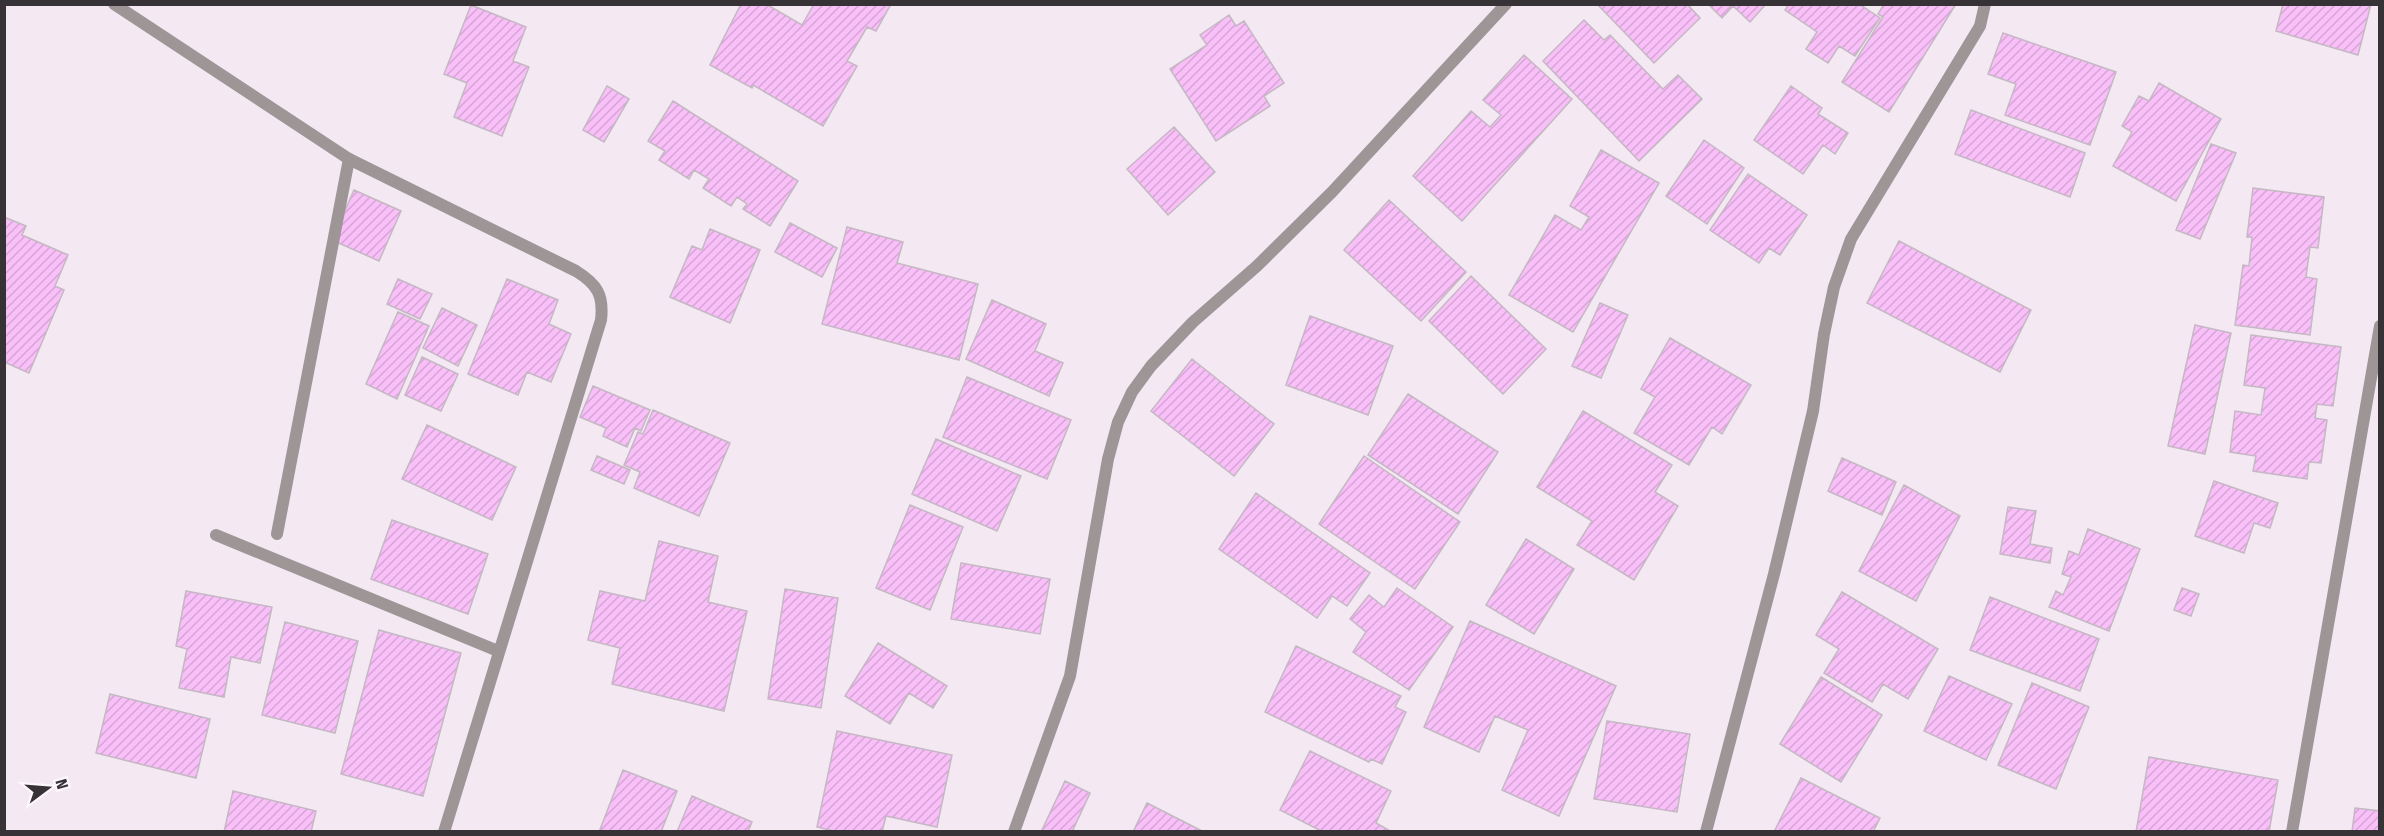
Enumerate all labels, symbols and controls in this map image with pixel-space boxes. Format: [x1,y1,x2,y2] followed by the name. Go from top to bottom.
[18,758,78,818] north arrow
[51,777,72,791] text: N

